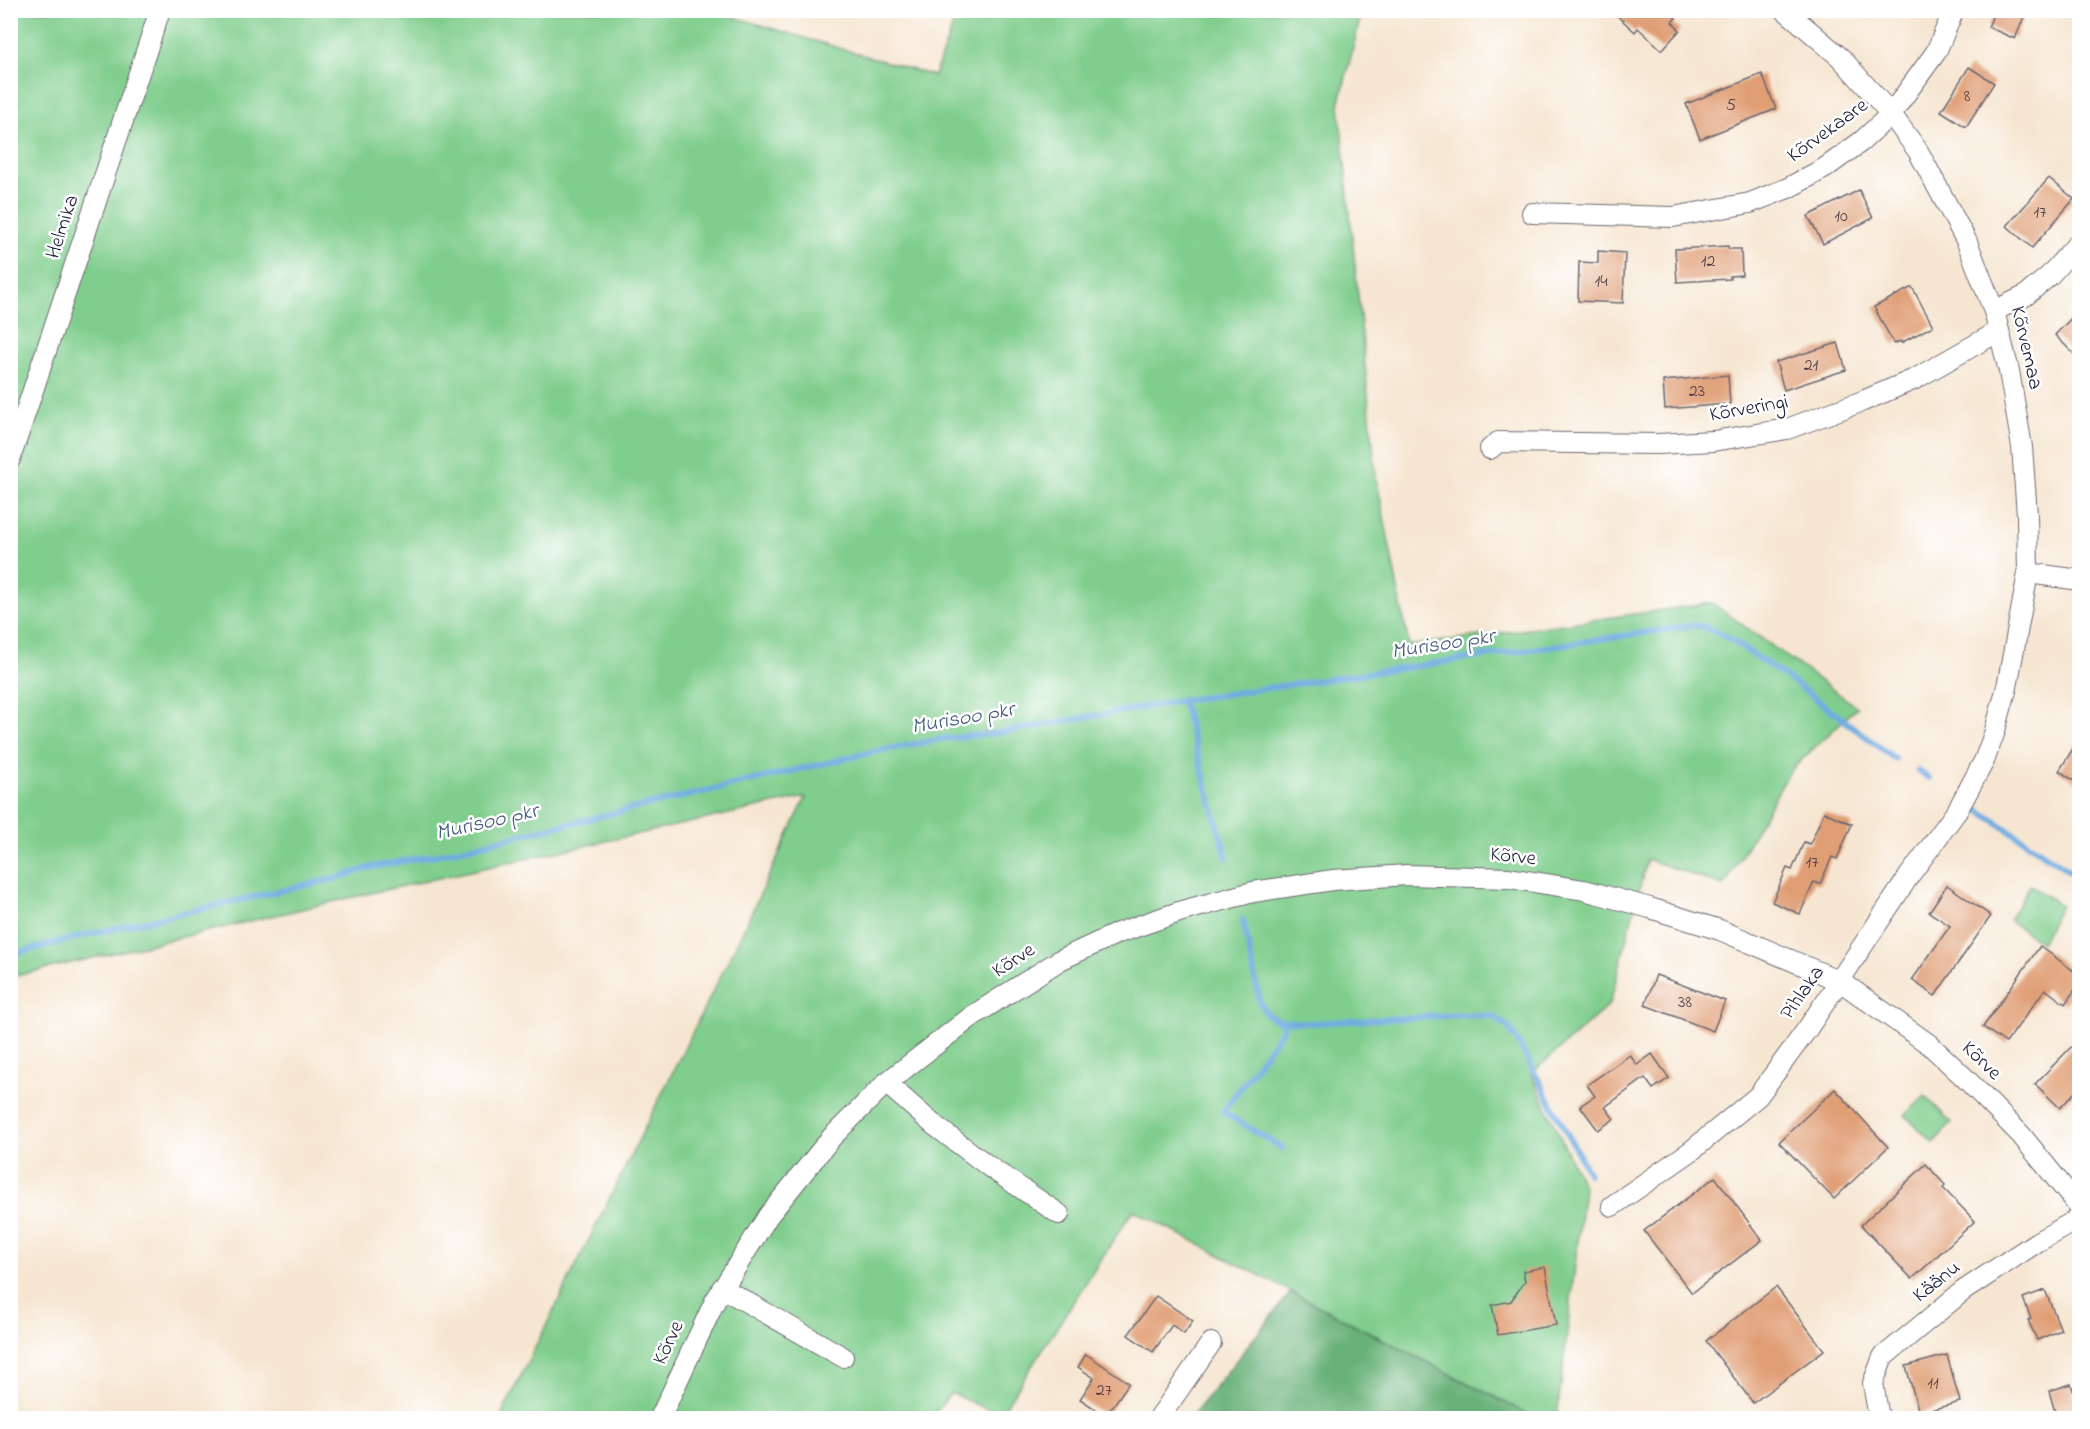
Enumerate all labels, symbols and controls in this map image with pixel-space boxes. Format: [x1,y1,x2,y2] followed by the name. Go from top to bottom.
[1964,84,1971,110] house number: 8
[1781,91,1875,171] street label: Kõrvekaare
[1726,93,1736,119] house number: 5
[39,191,87,263] street label: Helmika
[2033,200,2047,226] house number: 17
[1834,204,1848,230] house number: 10
[1701,249,1715,275] house number: 12
[1594,269,1608,295] house number: 14
[2002,303,2050,393] street label: Kõrvemaa
[1804,353,1819,379] house number: 21
[1689,379,1705,405] house number: 23
[1707,387,1791,433] street label: Kõrveringi
[1389,621,1500,669] water label: Murisoo pkr
[909,694,1020,744] water label: Murisoo pkr
[433,795,544,850] water label: Murisoo pkr
[1489,840,1538,874] street label: Kõrve
[1805,850,1819,876] house number: 17
[987,936,1042,986] street label: Kõrve
[1773,960,1833,1026] street label: Pihlaka
[1678,990,1692,1016] house number: 38
[1954,1034,2008,1088] street label: Kõrve
[1907,1254,1967,1310] street label: Käänu
[646,1315,693,1370] street label: Kõrve
[1927,1371,1939,1397] house number: 11
[1096,1378,1113,1404] house number: 27

